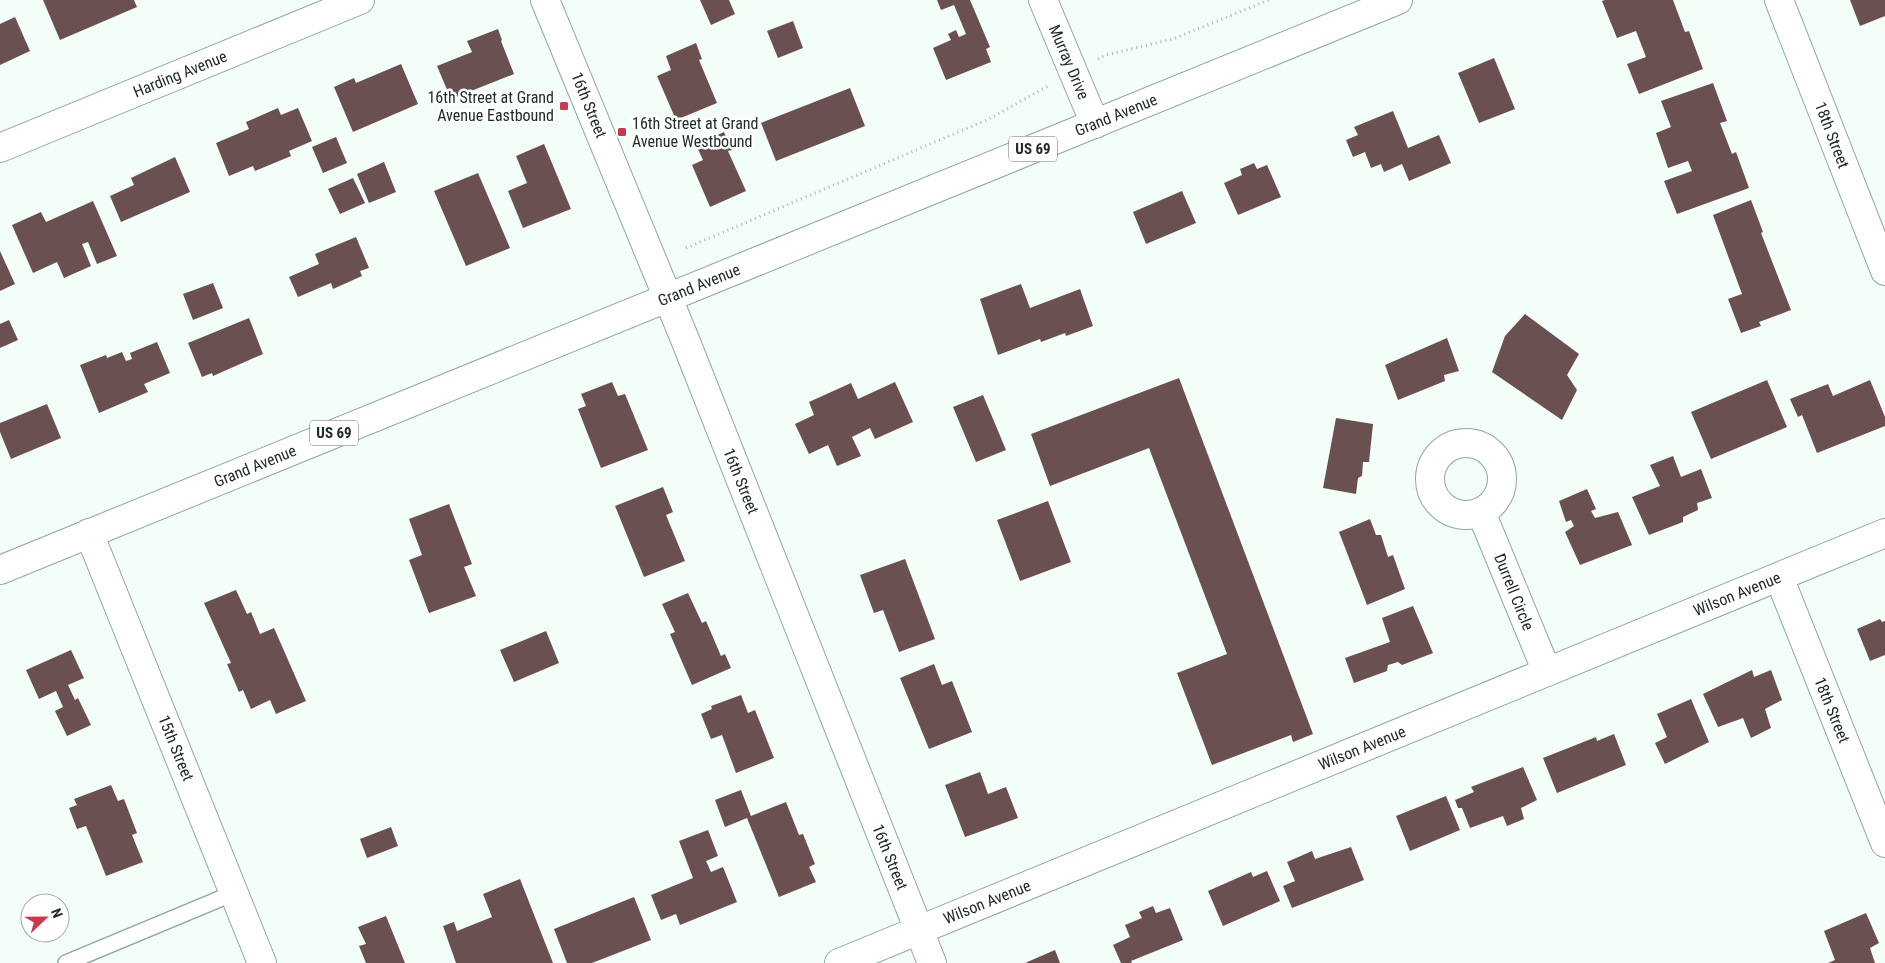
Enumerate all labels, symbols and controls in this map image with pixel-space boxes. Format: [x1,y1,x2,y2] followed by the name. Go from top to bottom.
[1045,22,1093,102] street label: Murray Drive
[130,47,230,101] street label: Harding Avenue
[567,69,611,141] street label: 16th Street
[427,88,554,125] place label: 16th Street at Grand Avenue Eastbound
[1072,90,1160,140] street label: Grand Avenue
[1811,99,1853,171] street label: 18th Street
[558,100,570,112] marker: 16th Street at Grand Avenue Eastbound
[632,114,759,151] place label: 16th Street at Grand Avenue Westbound
[616,126,628,138] marker: 16th Street at Grand Avenue Westbound
[1009,136,1057,162] road number: US 69
[655,260,743,310] street label: Grand Avenue
[310,420,358,446] road number: US 69
[211,441,299,491] street label: Grand Avenue
[719,445,763,517] street label: 16th Street
[1490,551,1538,633] street label: Durrell Circle
[1691,568,1783,620] street label: Wilson Avenue
[1810,674,1854,746] street label: 18th Street
[154,712,198,784] street label: 15th Street
[1316,722,1408,774] street label: Wilson Avenue
[868,821,912,893] street label: 16th Street
[941,876,1033,928] street label: Wilson Avenue
[20,893,70,943] north arrow
[48,906,66,920] text: N

